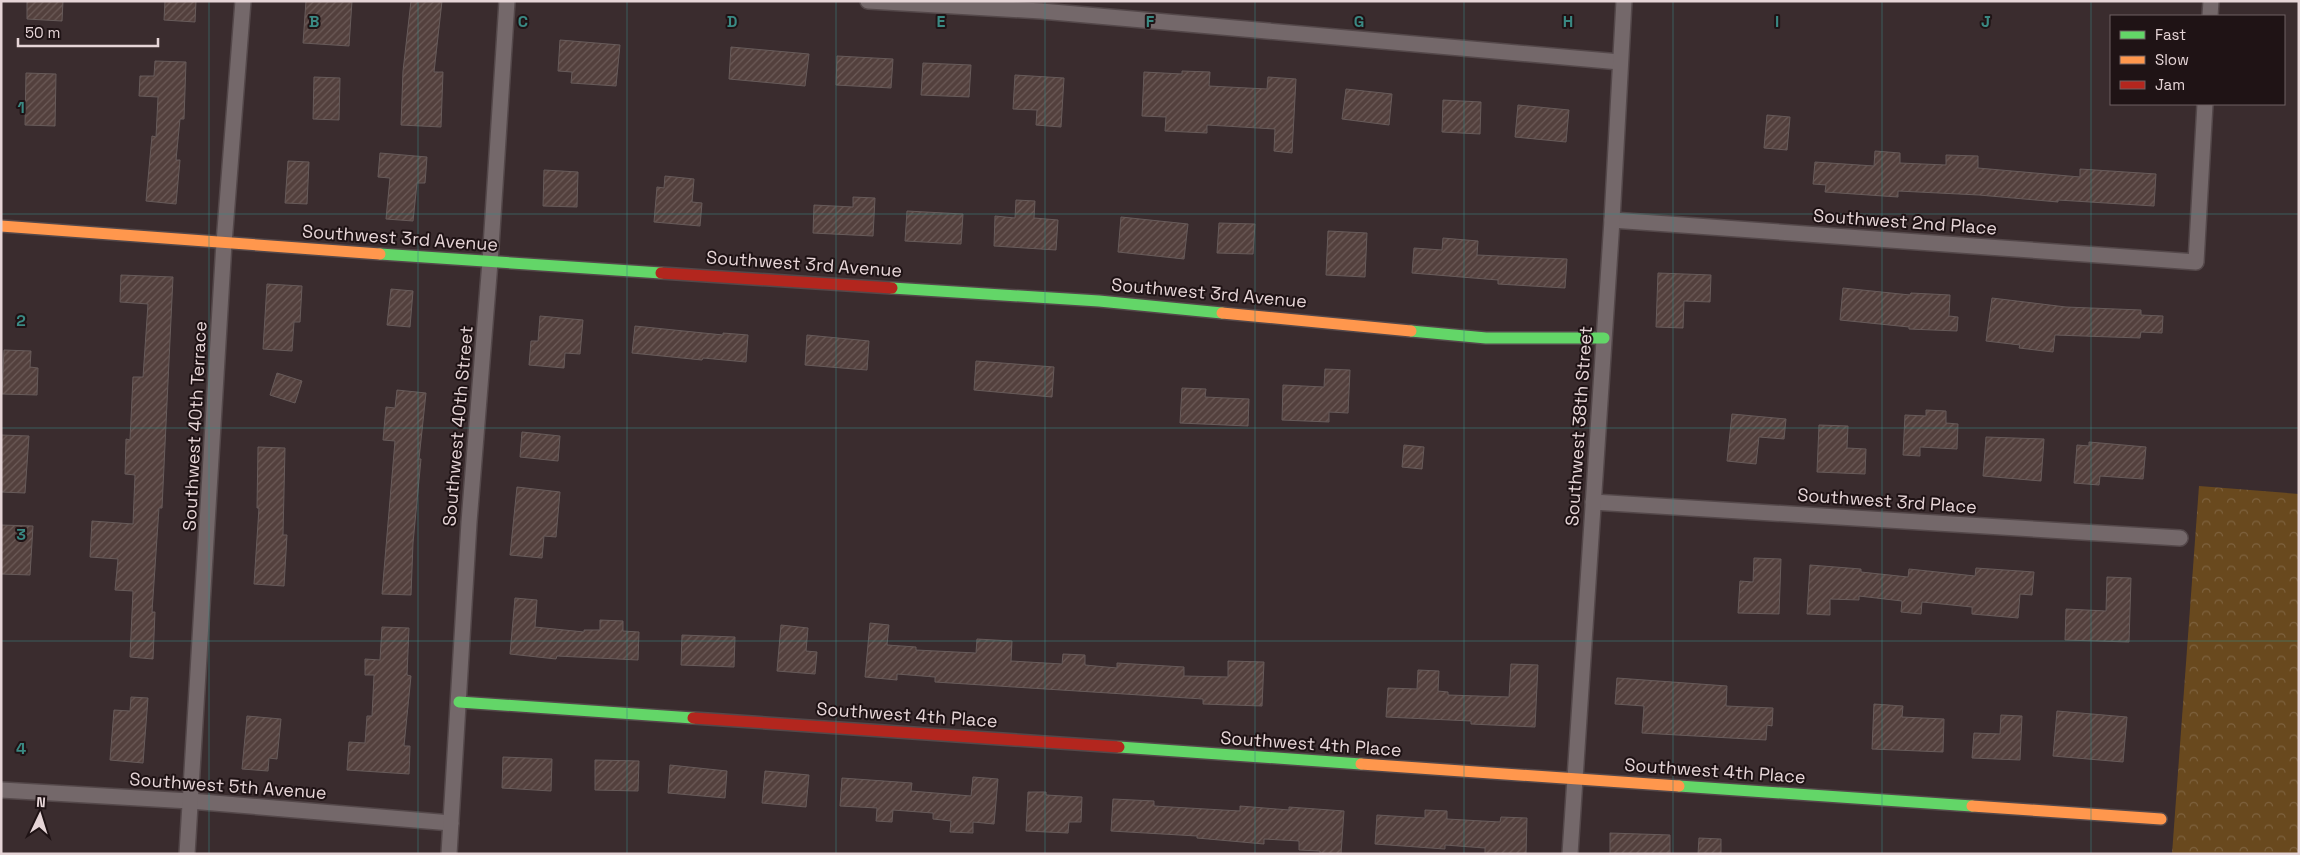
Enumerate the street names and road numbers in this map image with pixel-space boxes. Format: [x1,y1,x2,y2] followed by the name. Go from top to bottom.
[1812,204,1998,239] street label: Southwest 2nd Place
[301,219,499,256] street label: Southwest 3rd Avenue
[705,245,903,282] street label: Southwest 3rd Avenue
[1110,272,1308,313] street label: Southwest 3rd Avenue
[178,321,211,531] street label: Southwest 40th Terrace
[437,325,478,527] street label: Southwest 40th Street
[1560,325,1597,527] street label: Southwest 38th Street
[1797,483,1978,518] street label: Southwest 3rd Place
[816,697,998,732] street label: Southwest 4th Place
[1220,726,1402,761] street label: Southwest 4th Place
[1624,753,1806,788] street label: Southwest 4th Place
[129,767,327,804] street label: Southwest 5th Avenue

